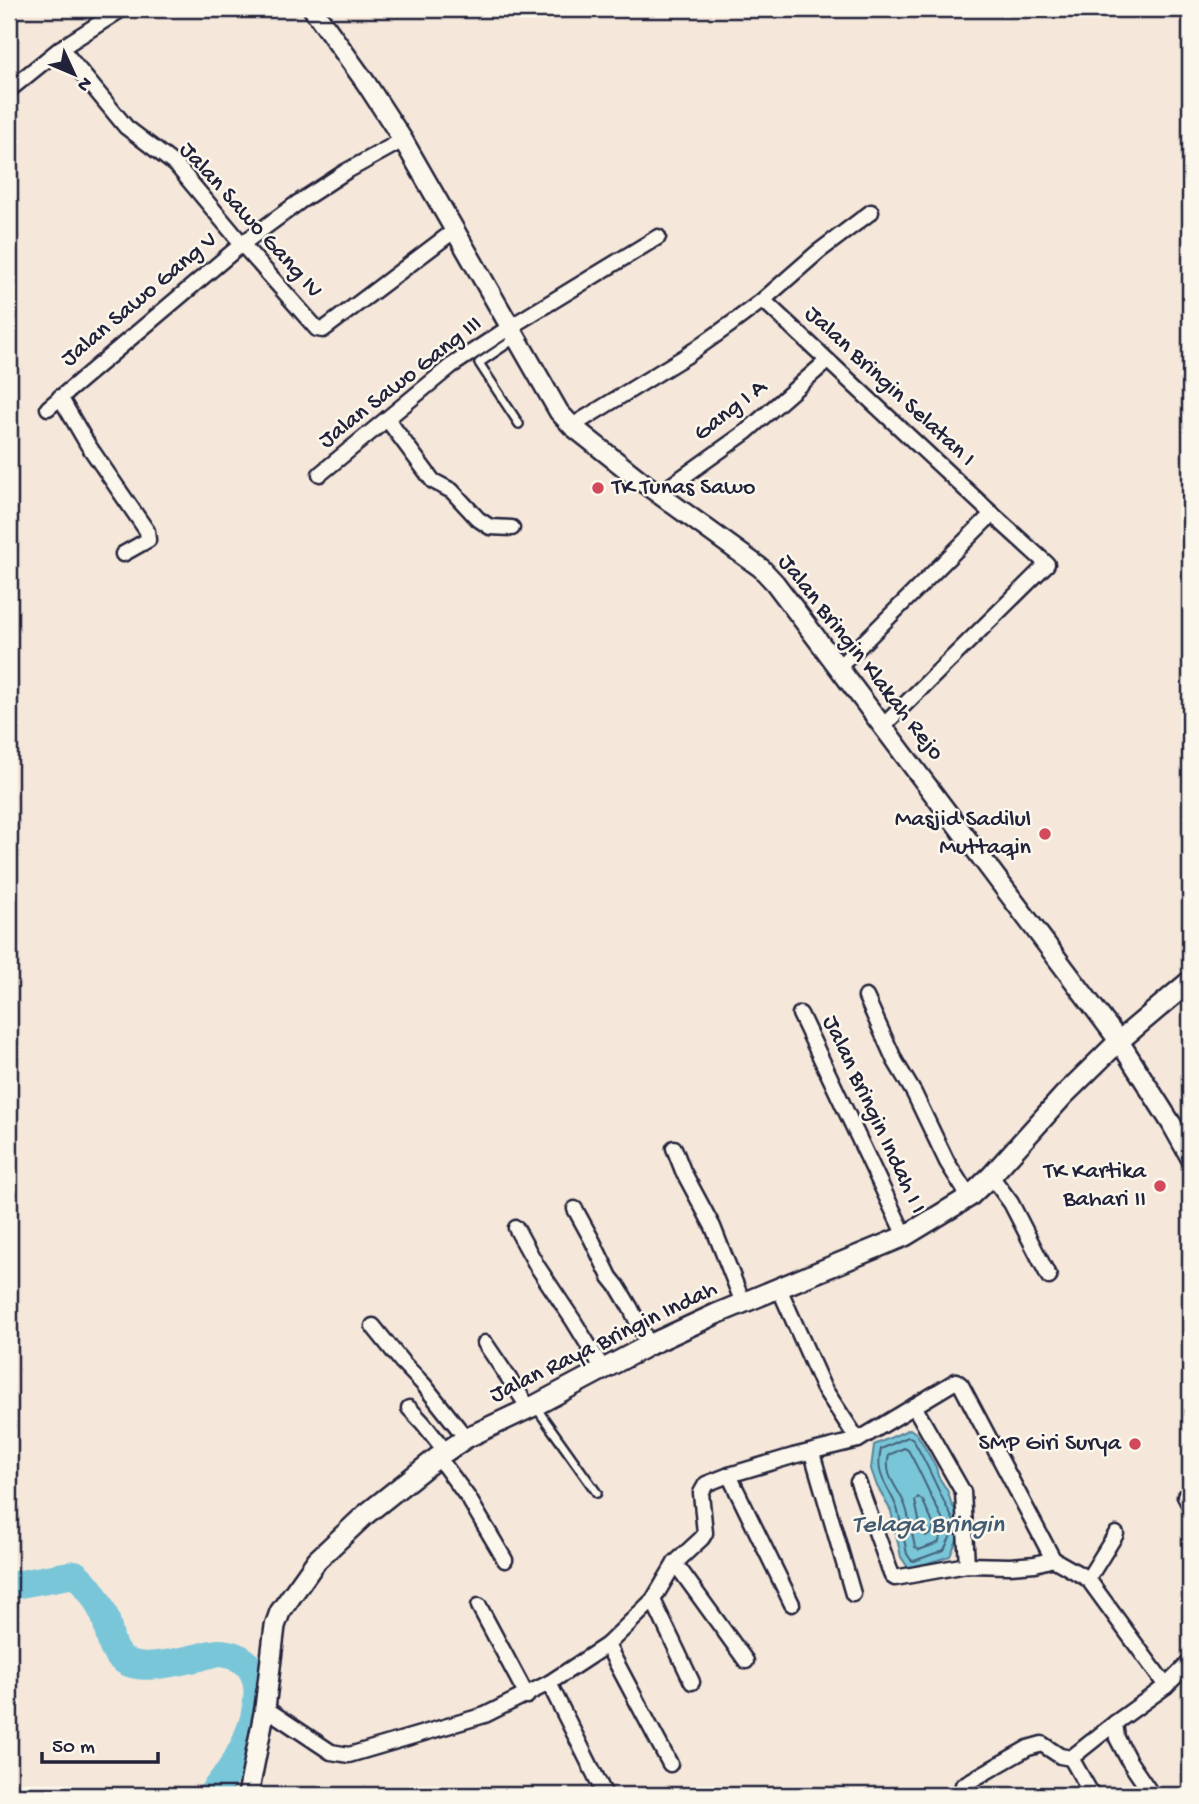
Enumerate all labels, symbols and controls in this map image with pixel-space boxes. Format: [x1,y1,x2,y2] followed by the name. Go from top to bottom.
[38,38,108,108] north arrow
[71,71,96,96] text: N
[172,137,328,305] street label: Jalan Sawo Gang IV
[56,226,224,374] street label: Jalan Sawo Gang V
[798,300,980,474] street label: Jalan Bringin Selatan I
[313,310,489,456] street label: Jalan Sawo Gang III
[689,372,775,449] street label: Gang I A
[610,474,755,503] place label: TK Tunas Sawo
[590,480,606,496] marker: TK Tunas Sawo
[770,549,950,767] street label: Jalan Bringin Klakah Rejo
[895,806,1032,863] place label: Masjid Sadilul Muttaqin
[1037,826,1053,842] marker: Masjid Sadilul Muttaqin
[814,1011,932,1219] street label: Jalan Bringin Indah I I
[1042,1158,1147,1215] place label: TK Kartika Bahari II
[1152,1178,1168,1194] marker: TK Kartika Bahari II
[486,1275,722,1411] street label: Jalan Raya Bringin Indah
[979,1430,1122,1459] place label: SMP Giri Surya
[1127,1436,1143,1452] marker: SMP Giri Surya
[852,1511,1005,1542] water label: Telaga Bringin
[42,1720,158,1764] scale bar
[52,1736,95,1761] text: 50 m

